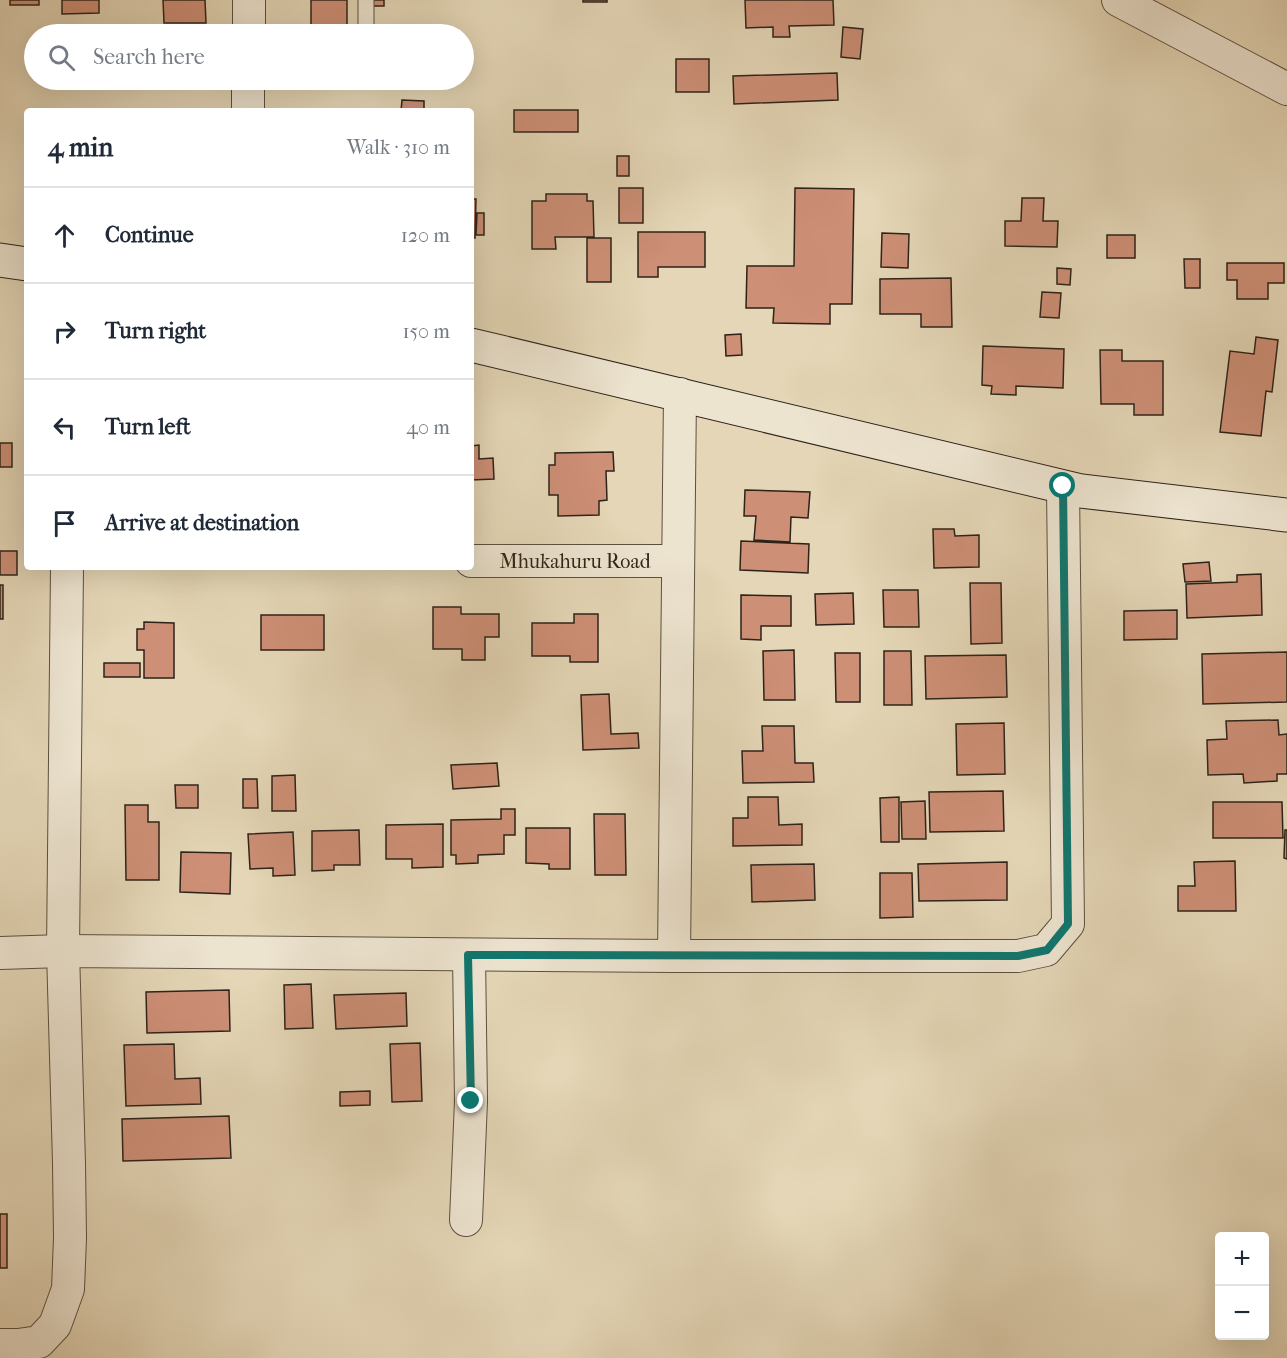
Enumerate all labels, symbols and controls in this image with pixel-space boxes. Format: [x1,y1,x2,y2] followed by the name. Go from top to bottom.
[24,24,474,90] search box
[45,41,78,74] icon: search
[93,44,205,70] text: Search here
[48,132,113,163] text: 4 min
[347,136,450,159] text: Walk · 310 m
[48,219,81,252] icon: ahead
[105,222,194,248] text: Continue
[401,224,450,247] text: 120 m
[48,315,81,348] icon: right
[105,318,206,344] text: Turn right
[402,320,450,343] text: 150 m
[48,411,81,444] icon: left
[105,414,191,440] text: Turn left
[406,416,450,439] text: 40 m
[1049,472,1075,498] route start
[48,507,81,540] icon: arrive
[105,510,299,536] text: Arrive at destination
[499,550,652,573] street label: Mhukahuru Road
[457,1087,483,1113] route end
[1215,1232,1269,1340] map controls
[1215,1232,1269,1286] button: +
[1215,1286,1269,1340] button: −

